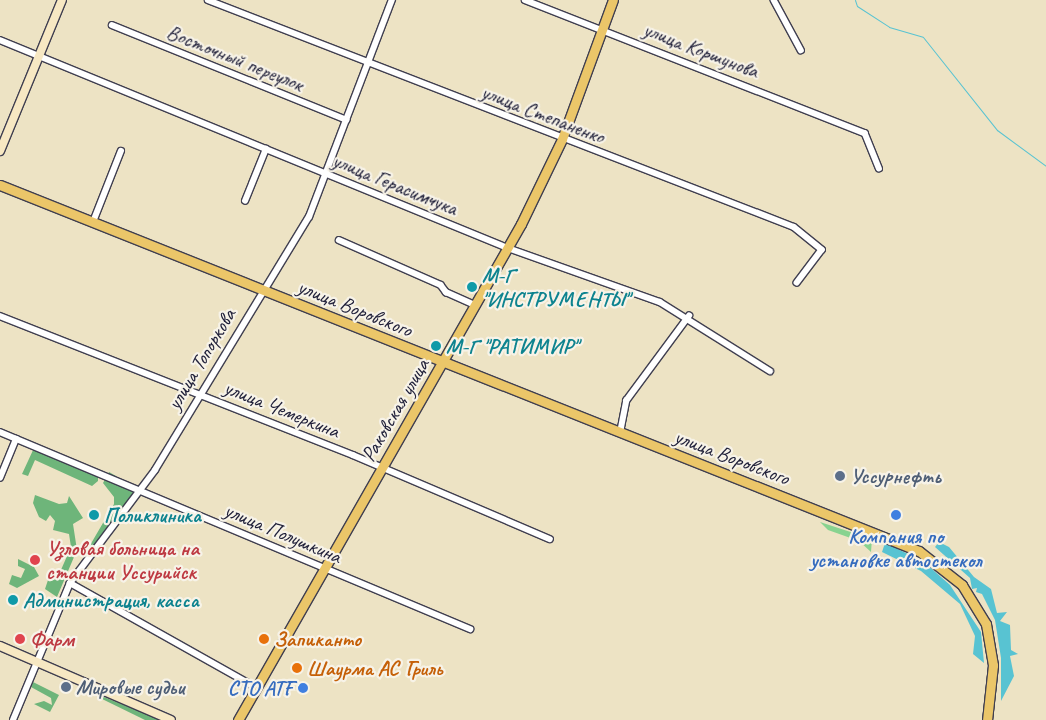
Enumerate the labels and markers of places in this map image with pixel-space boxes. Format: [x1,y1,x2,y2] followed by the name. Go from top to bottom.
[482,262,629,312] place label: М-Г "ИНСТРУМЕНТЫ"
[466,281,478,293] marker: М-Г "ИНСТРУМЕНТЫ"
[446,333,578,359] place label: М-Г "РАТИМИР"
[430,340,442,352] marker: М-Г "РАТИМИР"
[850,463,941,489] place label: Уссурнефть
[834,470,846,482] marker: Уссурнефть
[104,502,201,528] place label: Поликлиника
[88,509,100,521] marker: Поликлиника
[890,509,902,521] marker: Компания по установке автостекол
[809,523,983,573] place label: Компания по установке автостекол
[46,535,198,585] place label: Узловая больница на станции Уссурийск
[28,553,42,567] marker: Узловая больница на станции Уссурийск
[23,587,199,613] place label: Администрация, касса
[7,594,19,606] marker: Администрация, касса
[30,626,74,652] place label: Фарм
[274,626,361,652] place label: Запиканто
[14,633,26,645] marker: Фарм
[258,633,270,645] marker: Запиканто
[307,655,440,681] place label: Шаурма АС Гриль
[291,662,303,674] marker: Шаурма АС Гриль
[76,674,185,700] place label: Мировые судьи
[228,675,293,701] place label: СТО ATF
[60,681,72,693] marker: Мировые судьи
[297,682,309,694] marker: СТО ATF

